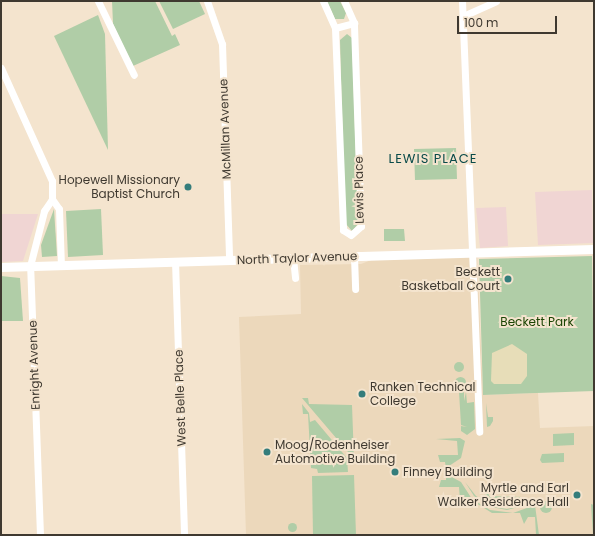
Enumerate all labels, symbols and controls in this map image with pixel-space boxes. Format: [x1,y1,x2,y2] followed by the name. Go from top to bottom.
[459,8,559,34] scale bar
[464,14,498,31] text: 100 m
[216,78,234,180] street label: McMillan Avenue
[389,151,477,167] district label: LEWIS PLACE
[351,156,367,224] street label: Lewis Place
[59,173,180,201] place label: Hopewell Missionary Baptist Church
[183,182,193,192] marker: Hopewell Missionary Baptist Church
[236,249,358,267] street label: North Taylor Avenue
[401,265,500,293] place label: Beckett Basketball Court
[503,274,513,284] marker: Beckett Basketball Court
[500,315,574,329] park label: Beckett Park
[25,320,43,410] street label: Enright Avenue
[171,349,189,447] street label: West Belle Place
[370,380,475,408] place label: Ranken Technical College
[357,389,367,399] marker: Ranken Technical College
[275,438,395,466] place label: Moog/Rodenheiser Automotive Building
[262,447,272,457] marker: Moog/Rodenheiser Automotive Building
[403,465,493,479] place label: Finney Building
[390,467,400,477] marker: Finney Building
[437,481,569,509] place label: Myrtle and Earl Walker Residence Hall
[572,490,582,500] marker: Myrtle and Earl Walker Residence Hall

